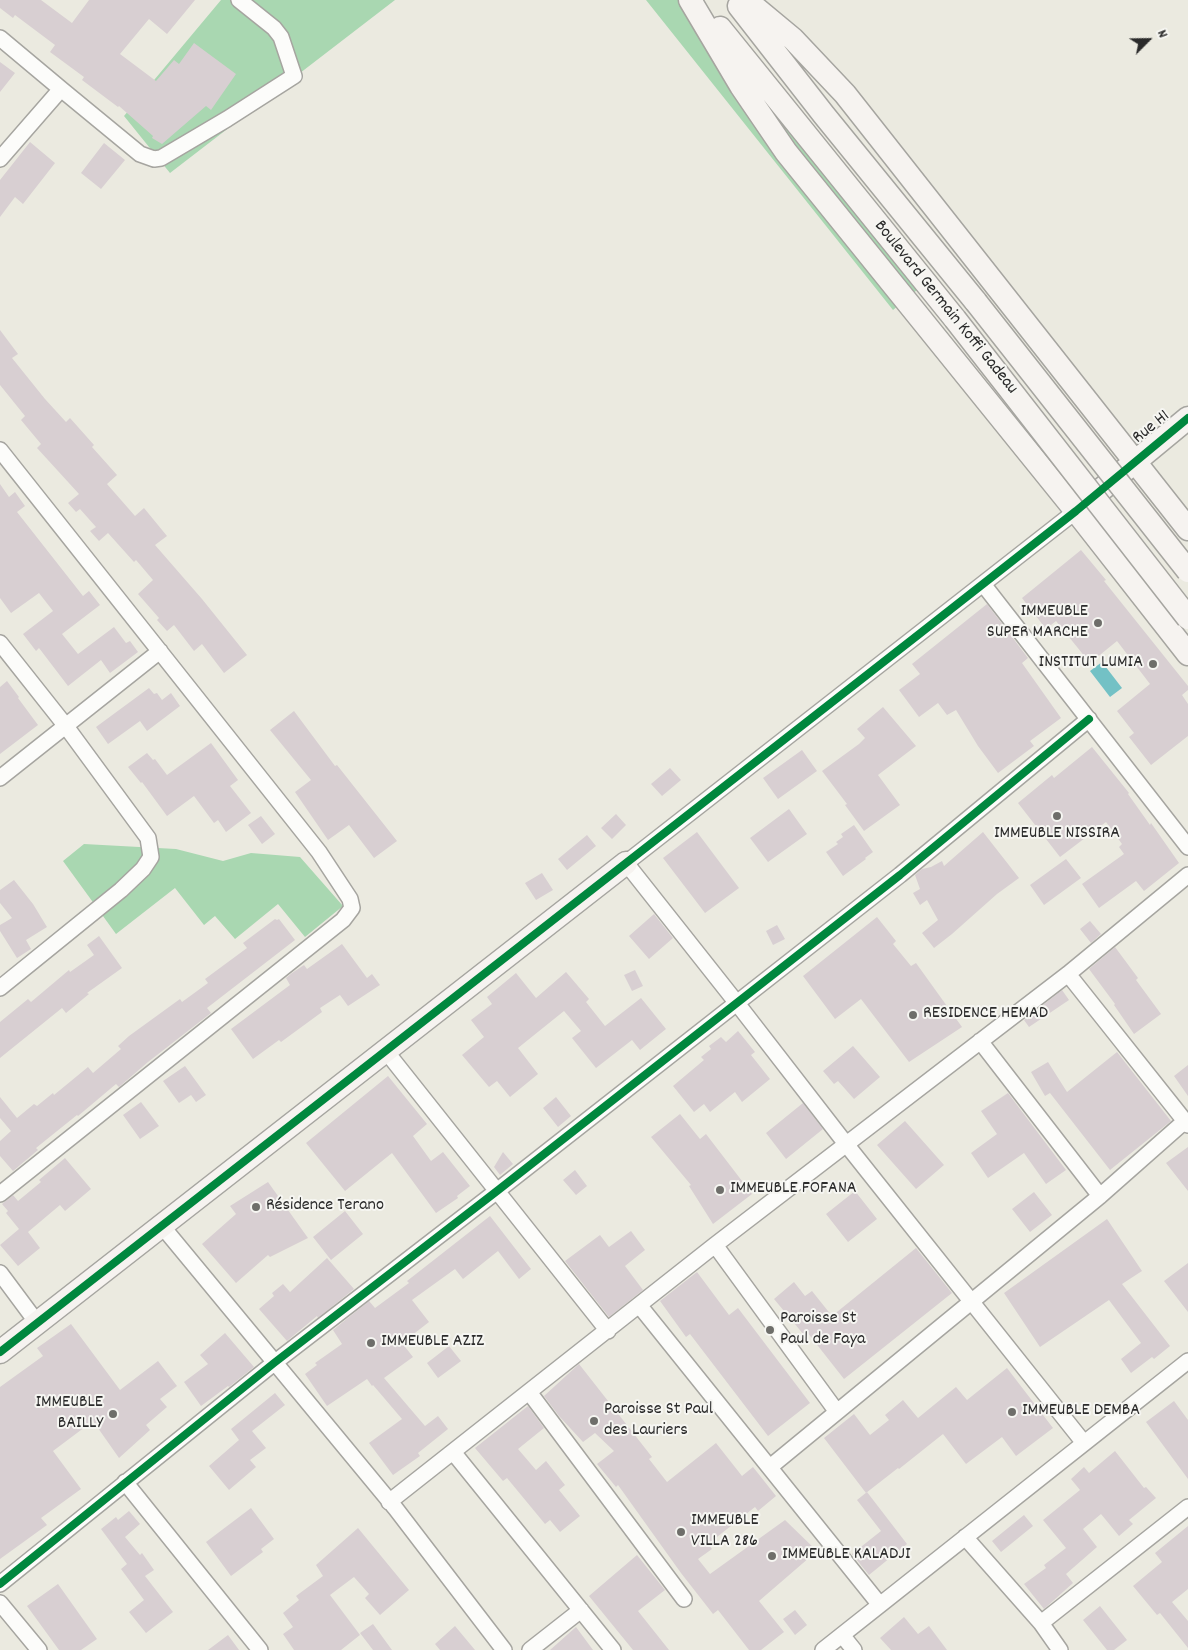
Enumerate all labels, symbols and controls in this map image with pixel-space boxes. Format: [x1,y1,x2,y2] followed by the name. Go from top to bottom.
[1123,15,1173,65] north arrow
[1151,27,1172,41] text: N
[868,217,1022,399] street label: Boulevard Germain Koffi Gadeau
[1129,406,1175,450] street label: Rue H1
[987,602,1088,644] place label: IMMEUBLE SUPER MARCHE
[1092,617,1104,629] marker: IMMEUBLE SUPER MARCHE
[1039,653,1143,675] place label: INSTITUT LUMIA
[1147,658,1159,670] marker: INSTITUT LUMIA
[1051,810,1063,822] marker: IMMEUBLE NISSIRA
[994,824,1120,846] place label: IMMEUBLE NISSIRA
[923,1004,1048,1026] place label: RESIDENCE HEMAD
[907,1009,919,1021] marker: RESIDENCE HEMAD
[730,1179,857,1201] place label: IMMEUBLE FOFANA
[714,1184,726,1196] marker: IMMEUBLE FOFANA
[266,1196,384,1218] place label: Résidence Terano
[250,1201,262,1213] marker: Résidence Terano
[780,1309,865,1352] place label: Paroisse St Paul de Faya
[764,1324,776,1336] marker: Paroisse St Paul de Faya
[381,1332,484,1354] place label: IMMEUBLE AZIZ
[365,1337,377,1349] marker: IMMEUBLE AZIZ
[35,1393,103,1436] place label: IMMEUBLE BAILLY
[604,1400,713,1442] place label: Paroisse St Paul des Lauriers
[1022,1401,1140,1423] place label: IMMEUBLE DEMBA
[1006,1406,1018,1418] marker: IMMEUBLE DEMBA
[107,1408,119,1420] marker: IMMEUBLE BAILLY
[588,1415,600,1427] marker: Paroisse St Paul des Lauriers
[691,1511,759,1554] place label: IMMEUBLE VILLA 286
[675,1526,687,1538] marker: IMMEUBLE VILLA 286
[782,1545,910,1567] place label: IMMEUBLE KALADJI
[766,1550,778,1562] marker: IMMEUBLE KALADJI

